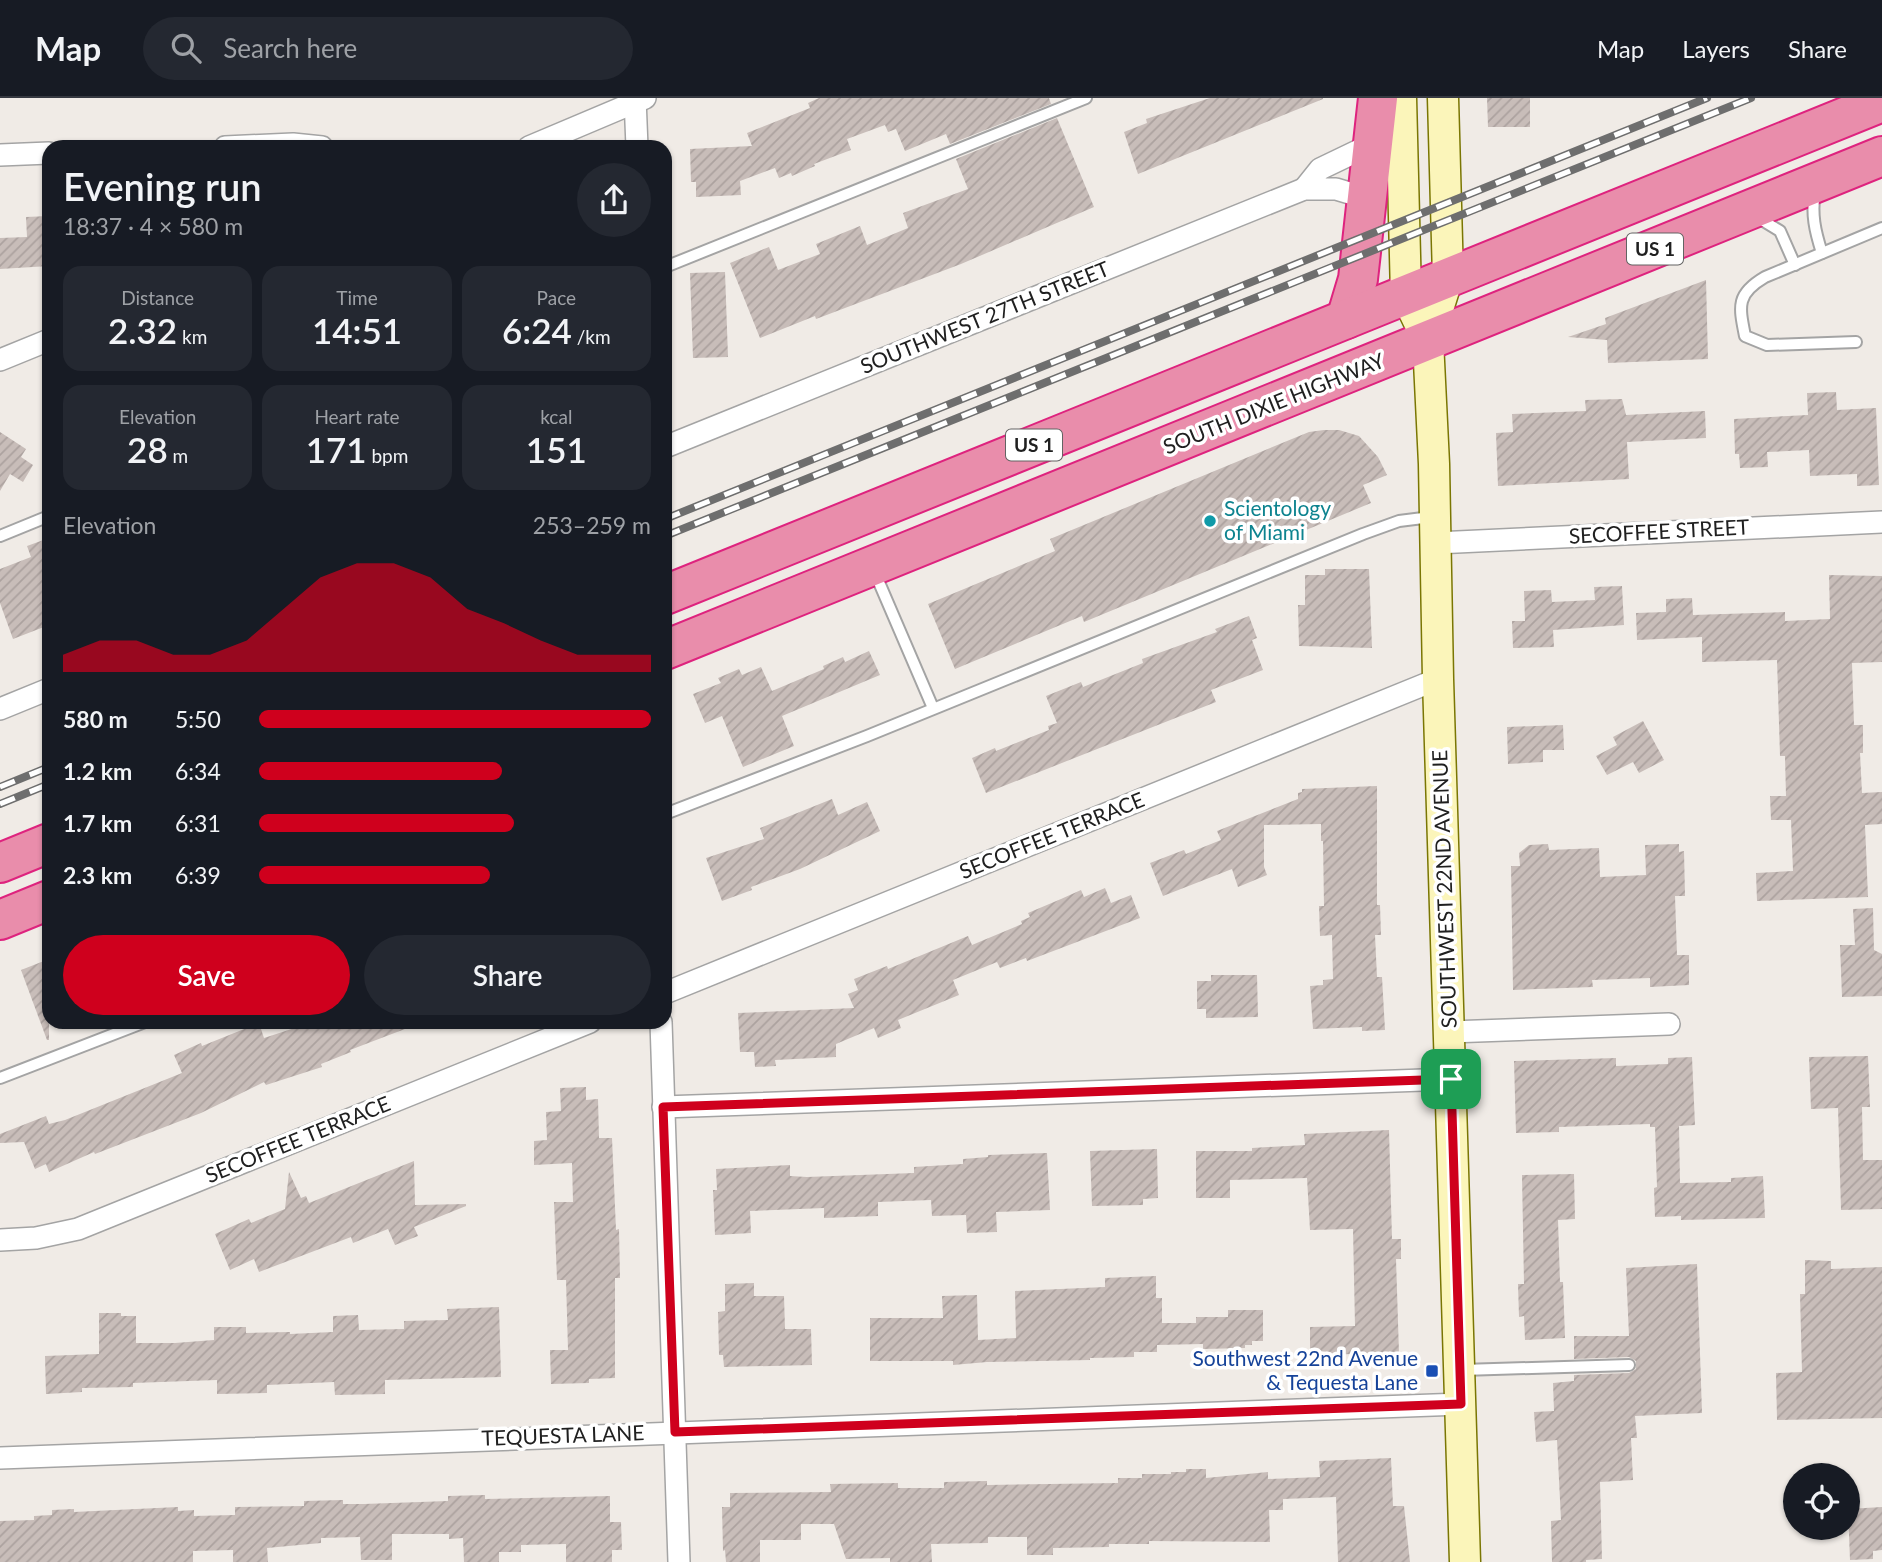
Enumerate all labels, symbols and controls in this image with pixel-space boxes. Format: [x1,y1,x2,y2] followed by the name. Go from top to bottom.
[143,17,633,80] search box
[35,28,101,68] text: Map
[167,29,205,67] icon: search
[223,32,357,64] text: Search here
[1597,34,1644,63] text: Map
[1682,34,1750,63] text: Layers
[1788,34,1847,63] text: Share
[63,163,262,209] text: Evening run
[577,163,651,237] button: share
[63,212,243,240] text: 18:37 · 4 × 580 m
[1627,234,1683,265] road number: US 1
[856,255,1113,378] street label: SOUTHWEST 27TH STREET
[121,286,194,309] text: Distance
[336,286,378,309] text: Time
[537,286,576,309] text: Pace
[108,309,177,351] text: 2.32
[312,309,402,351] text: 14:51
[502,309,572,351] text: 6:24
[177,325,207,348] text: km
[572,325,611,348] text: /km
[1159,346,1388,458] street label: SOUTH DIXIE HIGHWAY
[119,405,196,428] text: Elevation
[314,405,400,428] text: Heart rate
[540,405,572,428] text: kcal
[127,428,168,470] text: 28
[306,428,367,470] text: 171
[526,428,587,470] text: 151
[1006,430,1062,460] road number: US 1
[168,444,188,467] text: m
[367,444,408,467] text: bpm
[1224,495,1331,544] place label: Scientology of Miami
[63,511,156,539] text: Elevation
[533,511,651,539] text: 253–259 m
[1202,513,1218,529] marker: Scientology of Miami
[1568,513,1750,548] street label: SECOFFEE STREET
[63,705,128,733] text: 580 m
[175,705,221,733] text: 5:50
[1426,749,1461,1029] street label: SOUTHWEST 22ND AVENUE
[63,757,132,785] text: 1.2 km
[175,757,221,785] text: 6:34
[955,786,1148,883] street label: SECOFFEE TERRACE
[63,809,132,837] text: 1.7 km
[175,809,221,837] text: 6:31
[63,861,132,889] text: 2.3 km
[175,861,221,889] text: 6:39
[63,935,350,1015] button: Save
[364,935,651,1015] button: Share
[1421,1049,1481,1109] pin
[1432,1060,1470,1098] icon: arrive
[201,1090,394,1187] street label: SECOFFEE TERRACE
[1192,1345,1418,1394] place label: Southwest 22nd Avenue & Tequesta Lane
[1424,1363,1440,1379] marker: Southwest 22nd Avenue & Tequesta Lane
[481,1419,645,1450] street label: TEQUESTA LANE
[1783,1463,1860,1540] map controls
[1783,1463,1860,1540] button: locate

